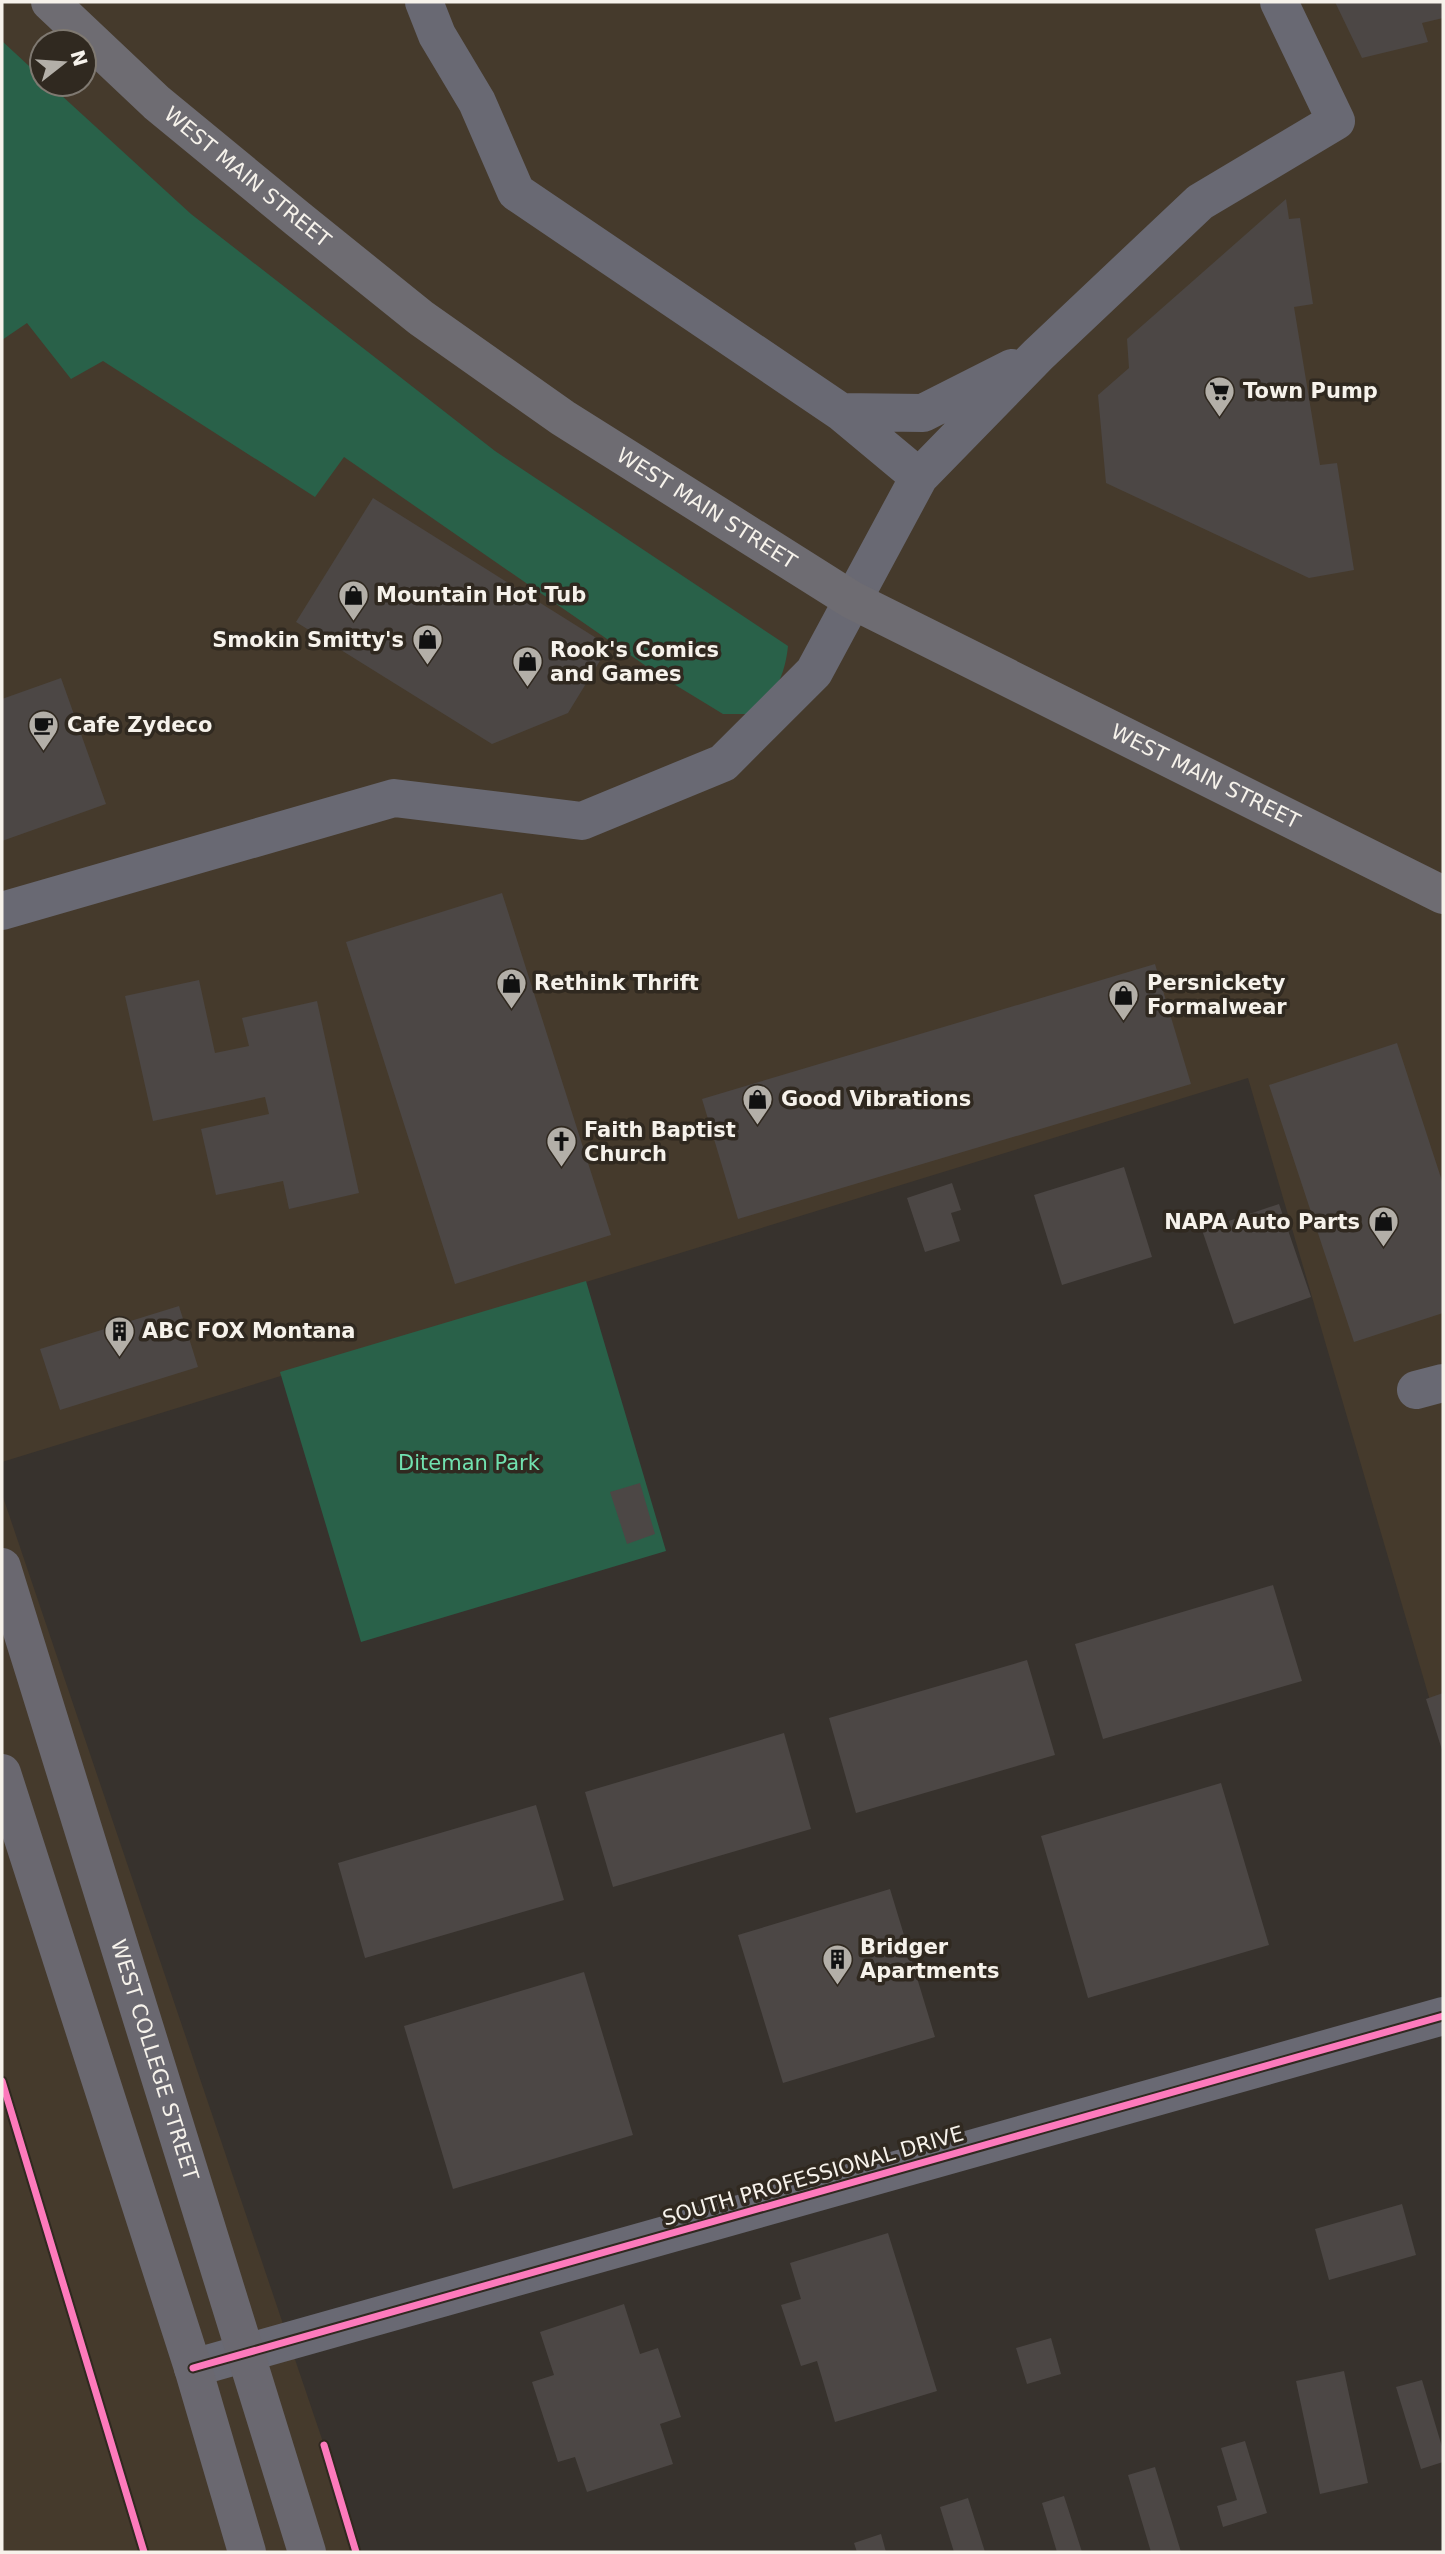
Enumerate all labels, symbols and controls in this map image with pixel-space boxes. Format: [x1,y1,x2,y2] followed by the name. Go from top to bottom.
[28,28,98,98] north arrow
[66,47,92,69] text: N
[159,102,336,253] street label: WEST MAIN STREET
[1203,374,1237,418] supermarket icon: Town Pump
[1243,379,1378,403] place label: Town Pump
[612,443,801,574] street label: WEST MAIN STREET
[336,578,370,622] shop icon: Mountain Hot Tub
[376,583,586,607] place label: Mountain Hot Tub
[410,623,444,667] shop icon: Smokin Smitty's
[212,628,404,652] place label: Smokin Smitty's
[550,638,719,686] place label: Rook's Comics and Games
[510,645,544,689] shop icon: Rook's Comics and Games
[27,708,61,752] cafe icon: Cafe Zydeco
[67,713,212,737] place label: Cafe Zydeco
[1107,719,1304,834] street label: WEST MAIN STREET
[494,966,528,1010] shop icon: Rethink Thrift
[534,971,699,995] place label: Rethink Thrift
[1147,971,1287,1019] place label: Persnickety Formalwear
[1107,978,1141,1022] shop icon: Persnickety Formalwear
[741,1082,775,1126] shop icon: Good Vibrations
[781,1087,971,1111] place label: Good Vibrations
[584,1118,736,1166] place label: Faith Baptist Church
[544,1125,578,1169] church icon: Faith Baptist Church
[1366,1205,1400,1249] shop icon: NAPA Auto Parts
[1164,1210,1360,1234] place label: NAPA Auto Parts
[102,1314,136,1358] building icon: ABC FOX Montana
[142,1319,356,1343] place label: ABC FOX Montana
[398,1451,541,1475] park label: Diteman Park
[860,1935,999,1983] place label: Bridger Apartments
[106,1936,203,2184] street label: WEST COLLEGE STREET
[820,1942,854,1986] building icon: Bridger Apartments
[660,2121,966,2231] street label: SOUTH PROFESSIONAL DRIVE

